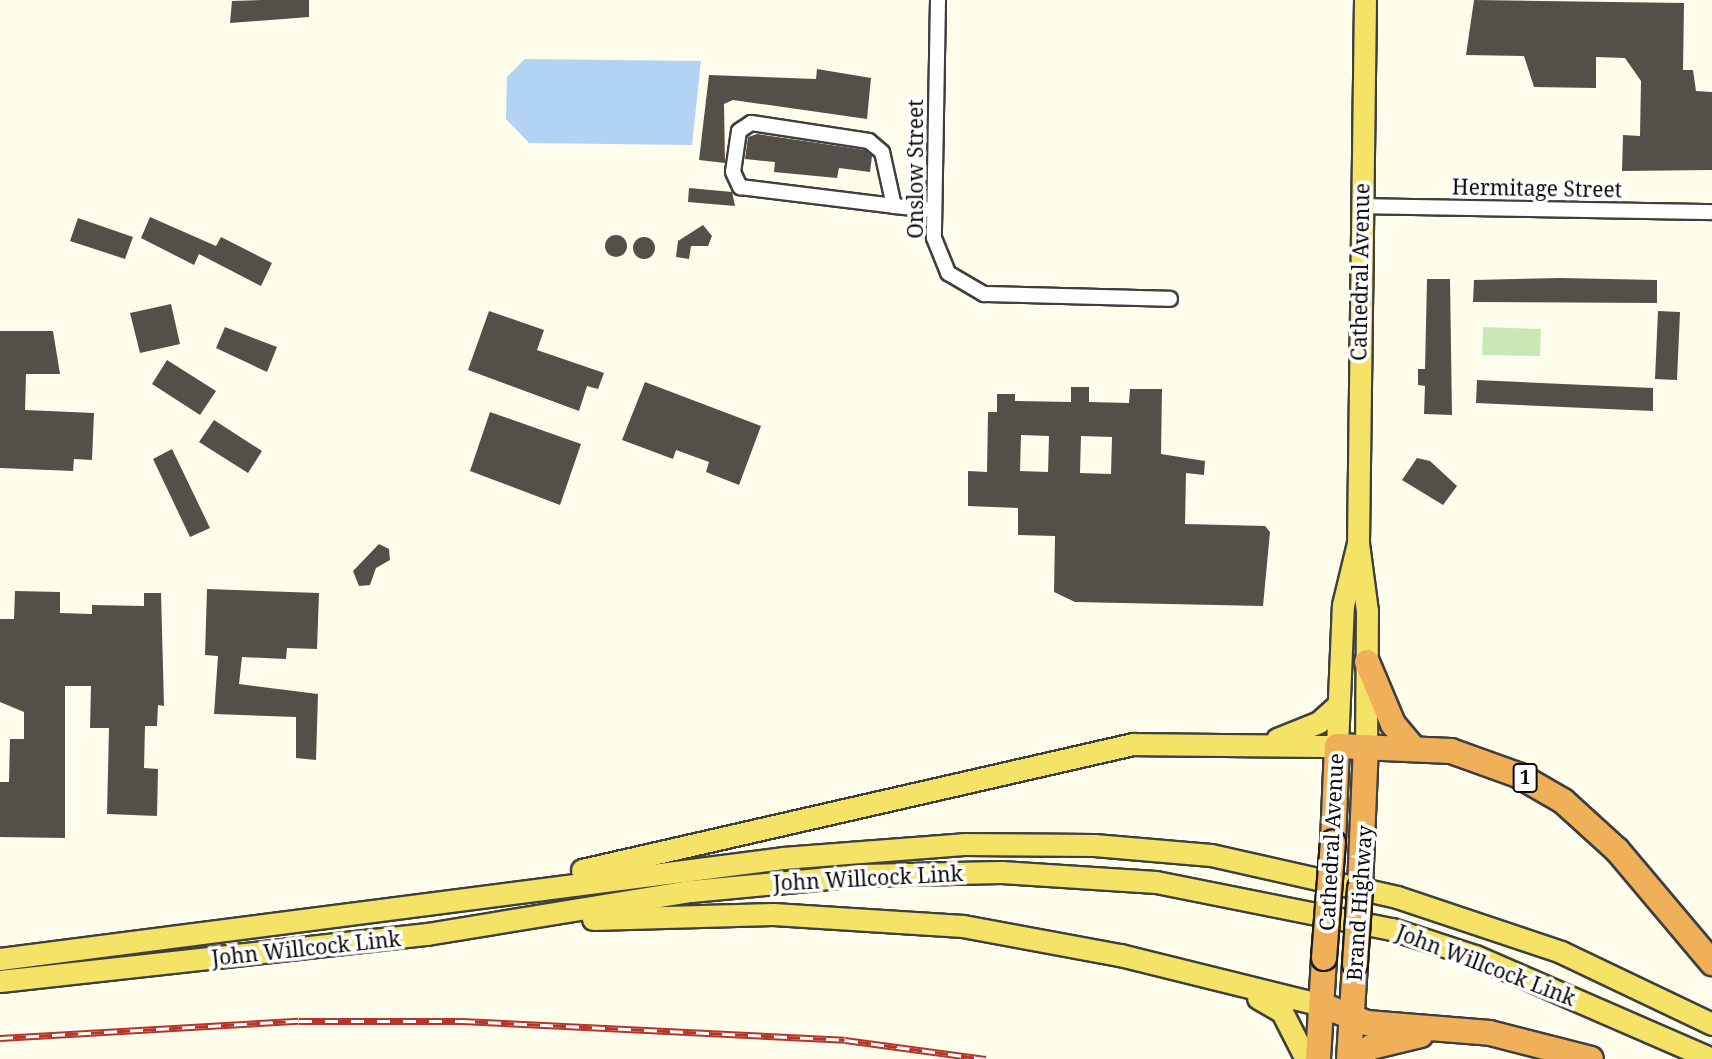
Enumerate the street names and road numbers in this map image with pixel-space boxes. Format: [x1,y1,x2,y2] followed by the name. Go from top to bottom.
[902,99,928,239] street label: Onslow Street
[1452,174,1622,202] street label: Hermitage Street
[1346,183,1374,361] street label: Cathedral Avenue
[1314,753,1348,931] street label: Cathedral Avenue
[1511,762,1539,793] road number: 1
[1341,824,1377,982] street label: Brand Highway
[773,860,963,896] street label: John Willcock Link
[1393,919,1579,1011] street label: John Willcock Link
[210,926,402,970] street label: John Willcock Link

